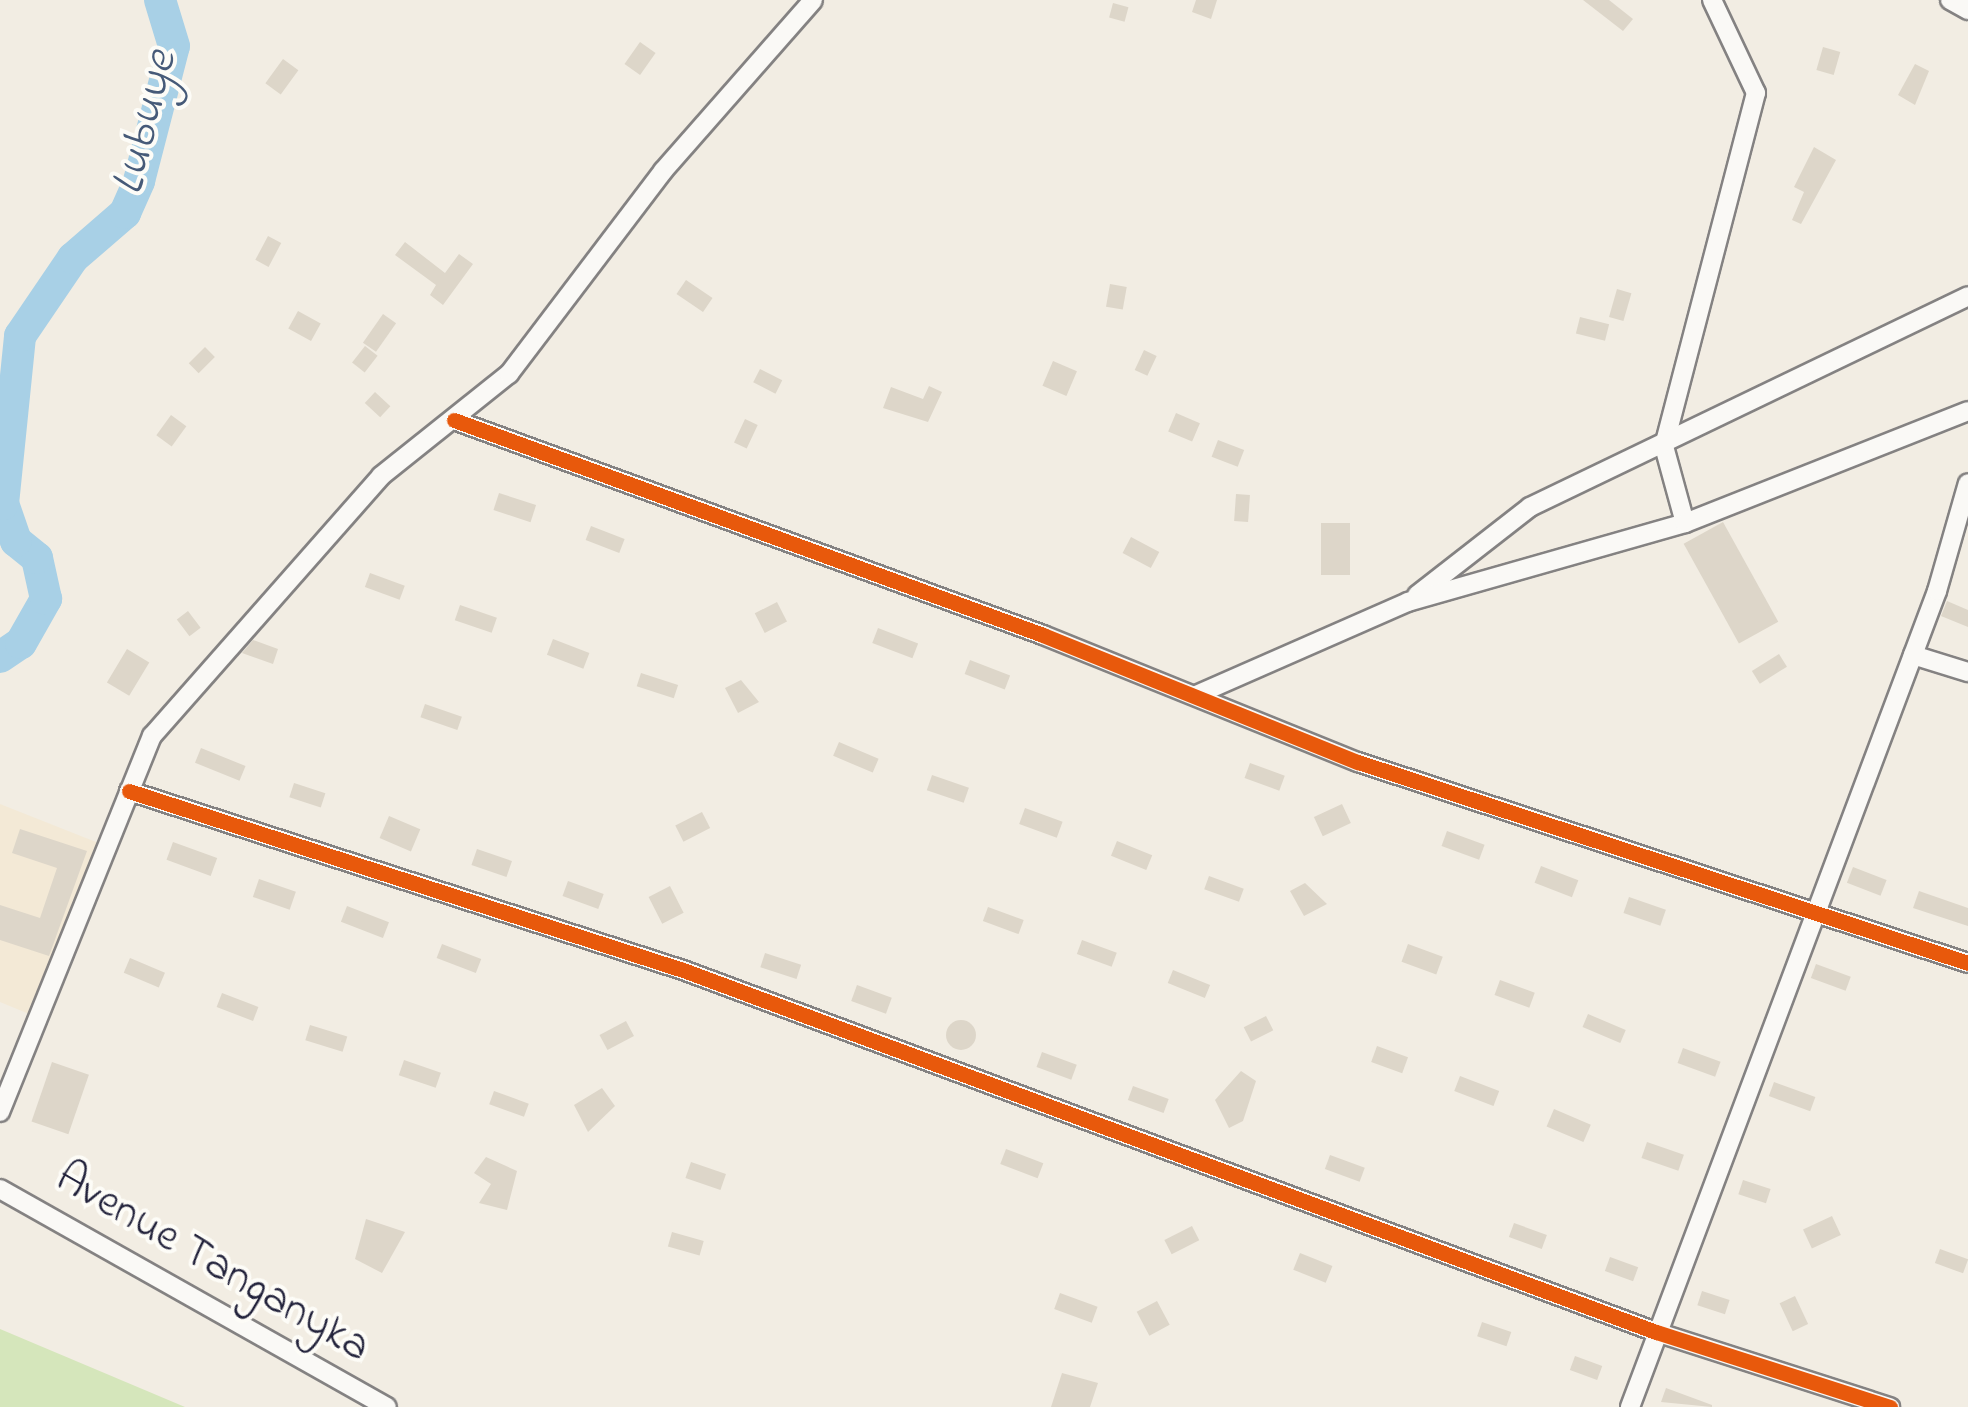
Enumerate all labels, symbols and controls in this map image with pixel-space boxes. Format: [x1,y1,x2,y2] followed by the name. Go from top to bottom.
[100,45,192,201] water label: Lubuye
[45,1152,379,1376] street label: Avenue Tanganyka

